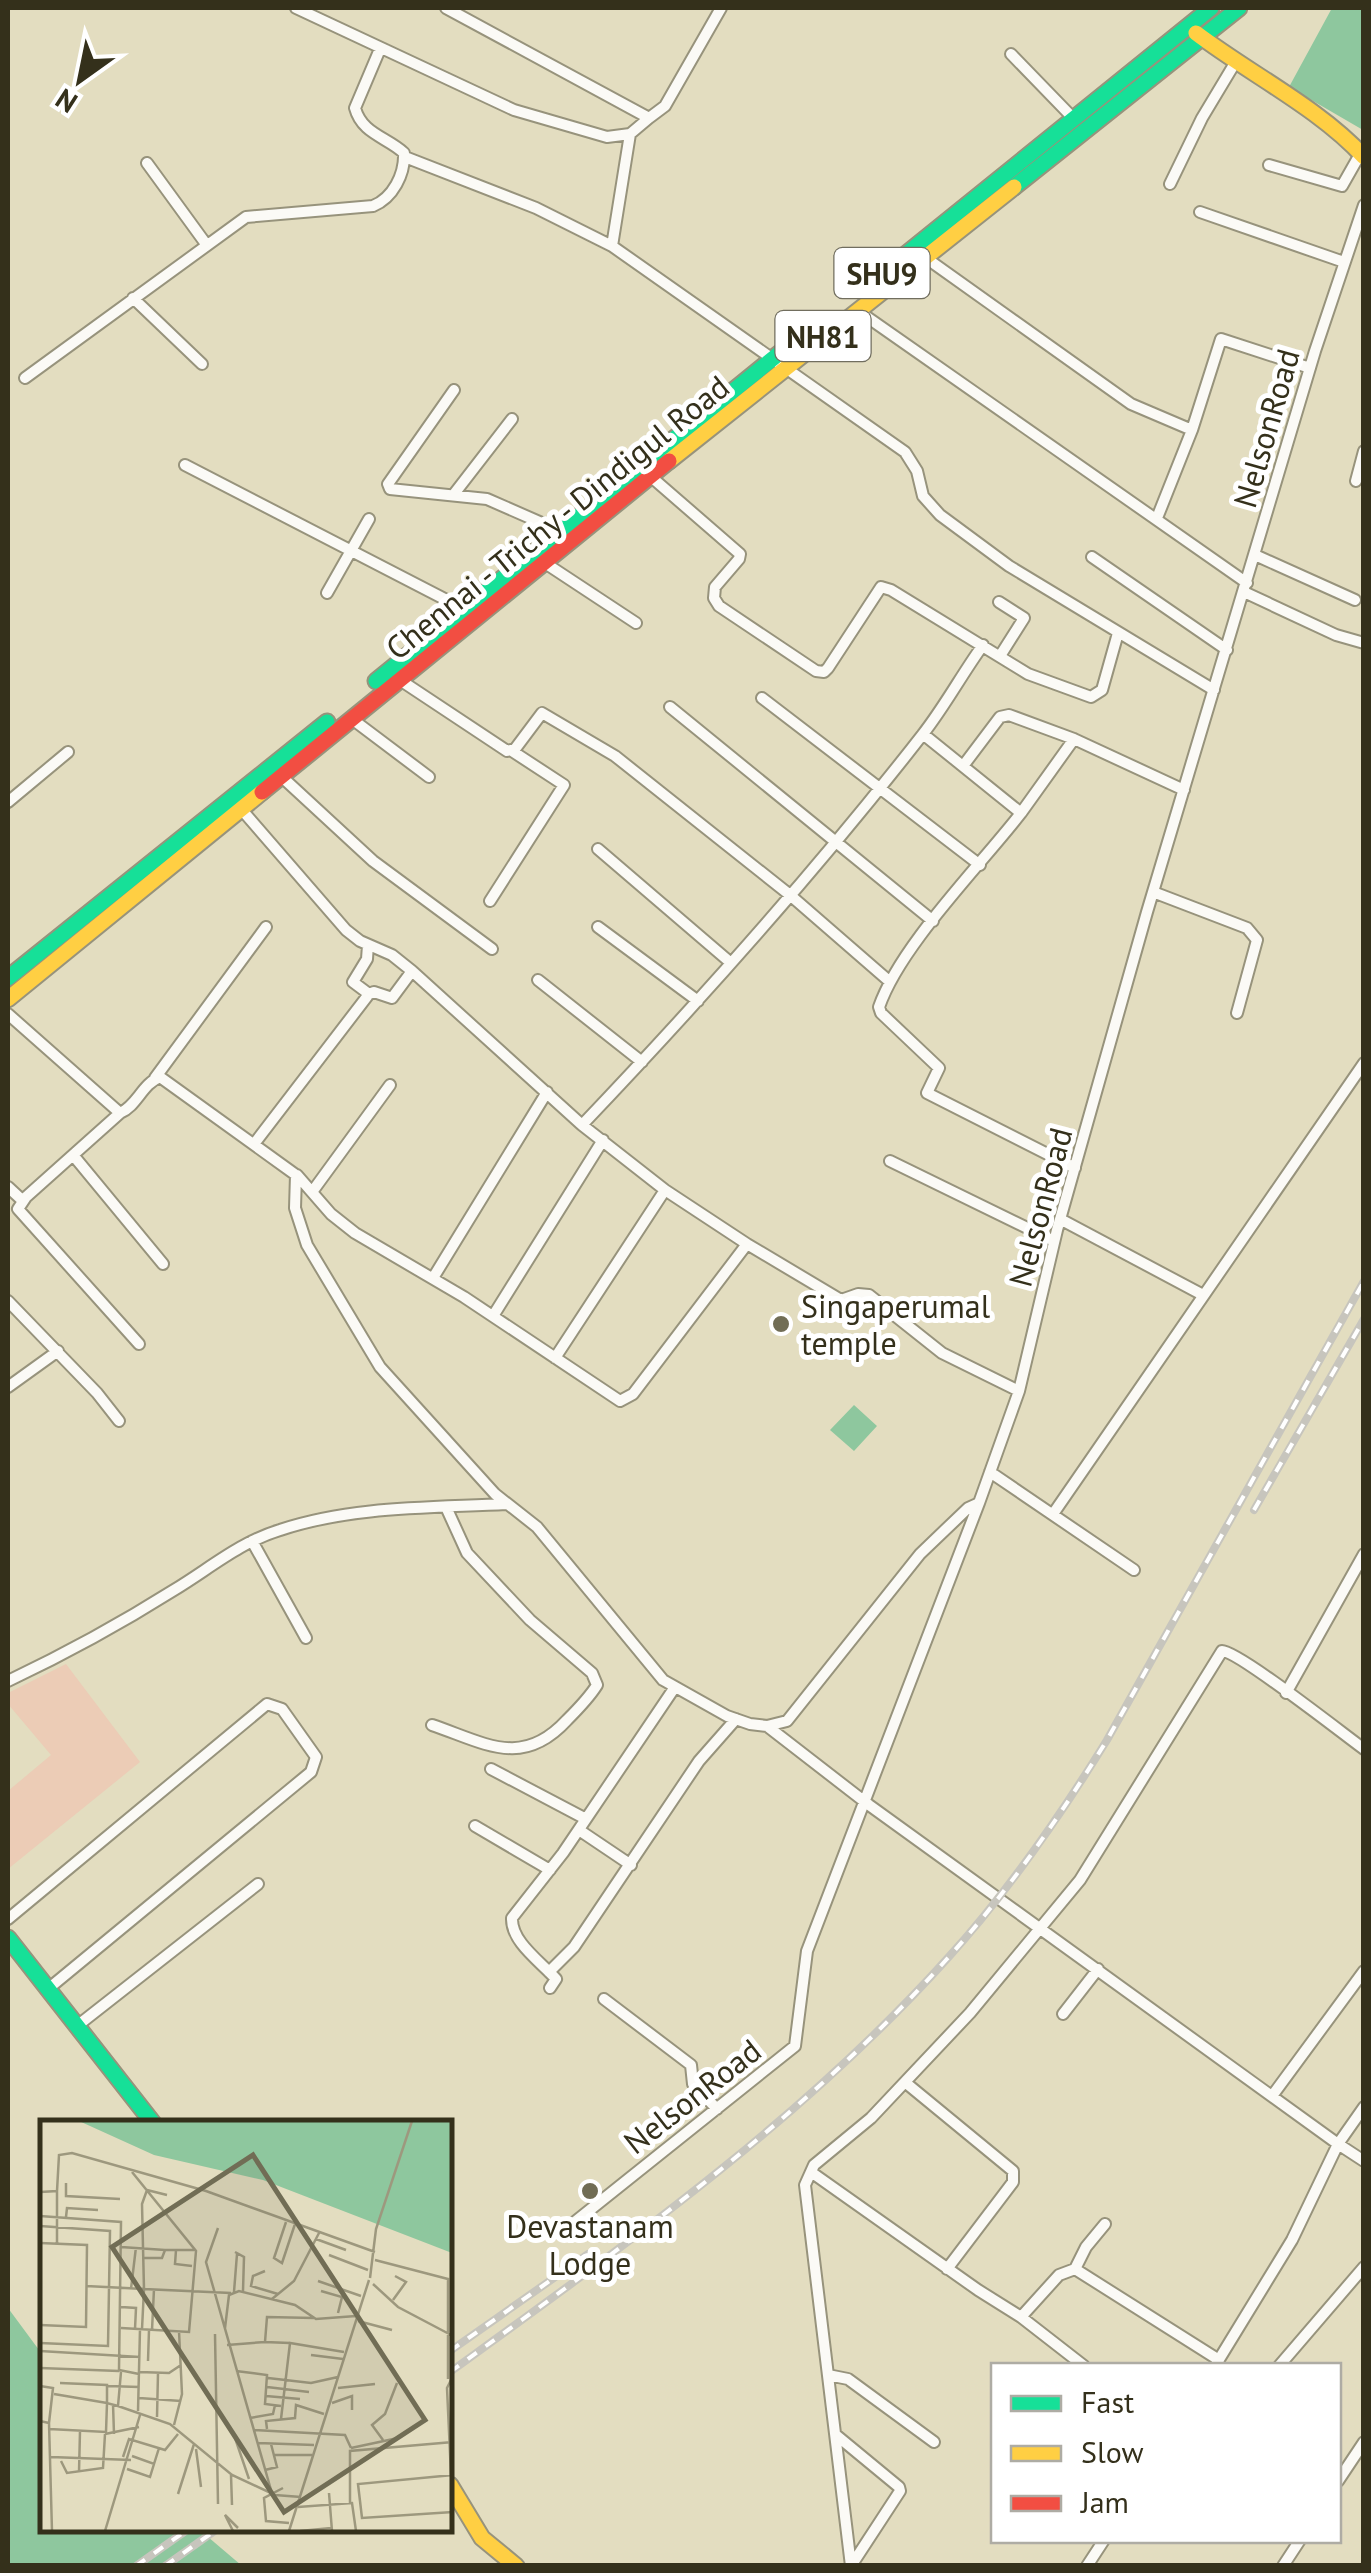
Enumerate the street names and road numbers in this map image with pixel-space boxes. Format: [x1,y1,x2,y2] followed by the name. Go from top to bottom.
[834,248,930,298] road number: SHU9
[776,311,870,361] road number: NH81
[1223,344,1309,512] street label: NelsonRoad
[377,365,737,669] street label: Chennai - Trichy - Dindigul Road
[999,1123,1081,1291] street label: NelsonRoad
[615,2029,769,2163] street label: NelsonRoad

